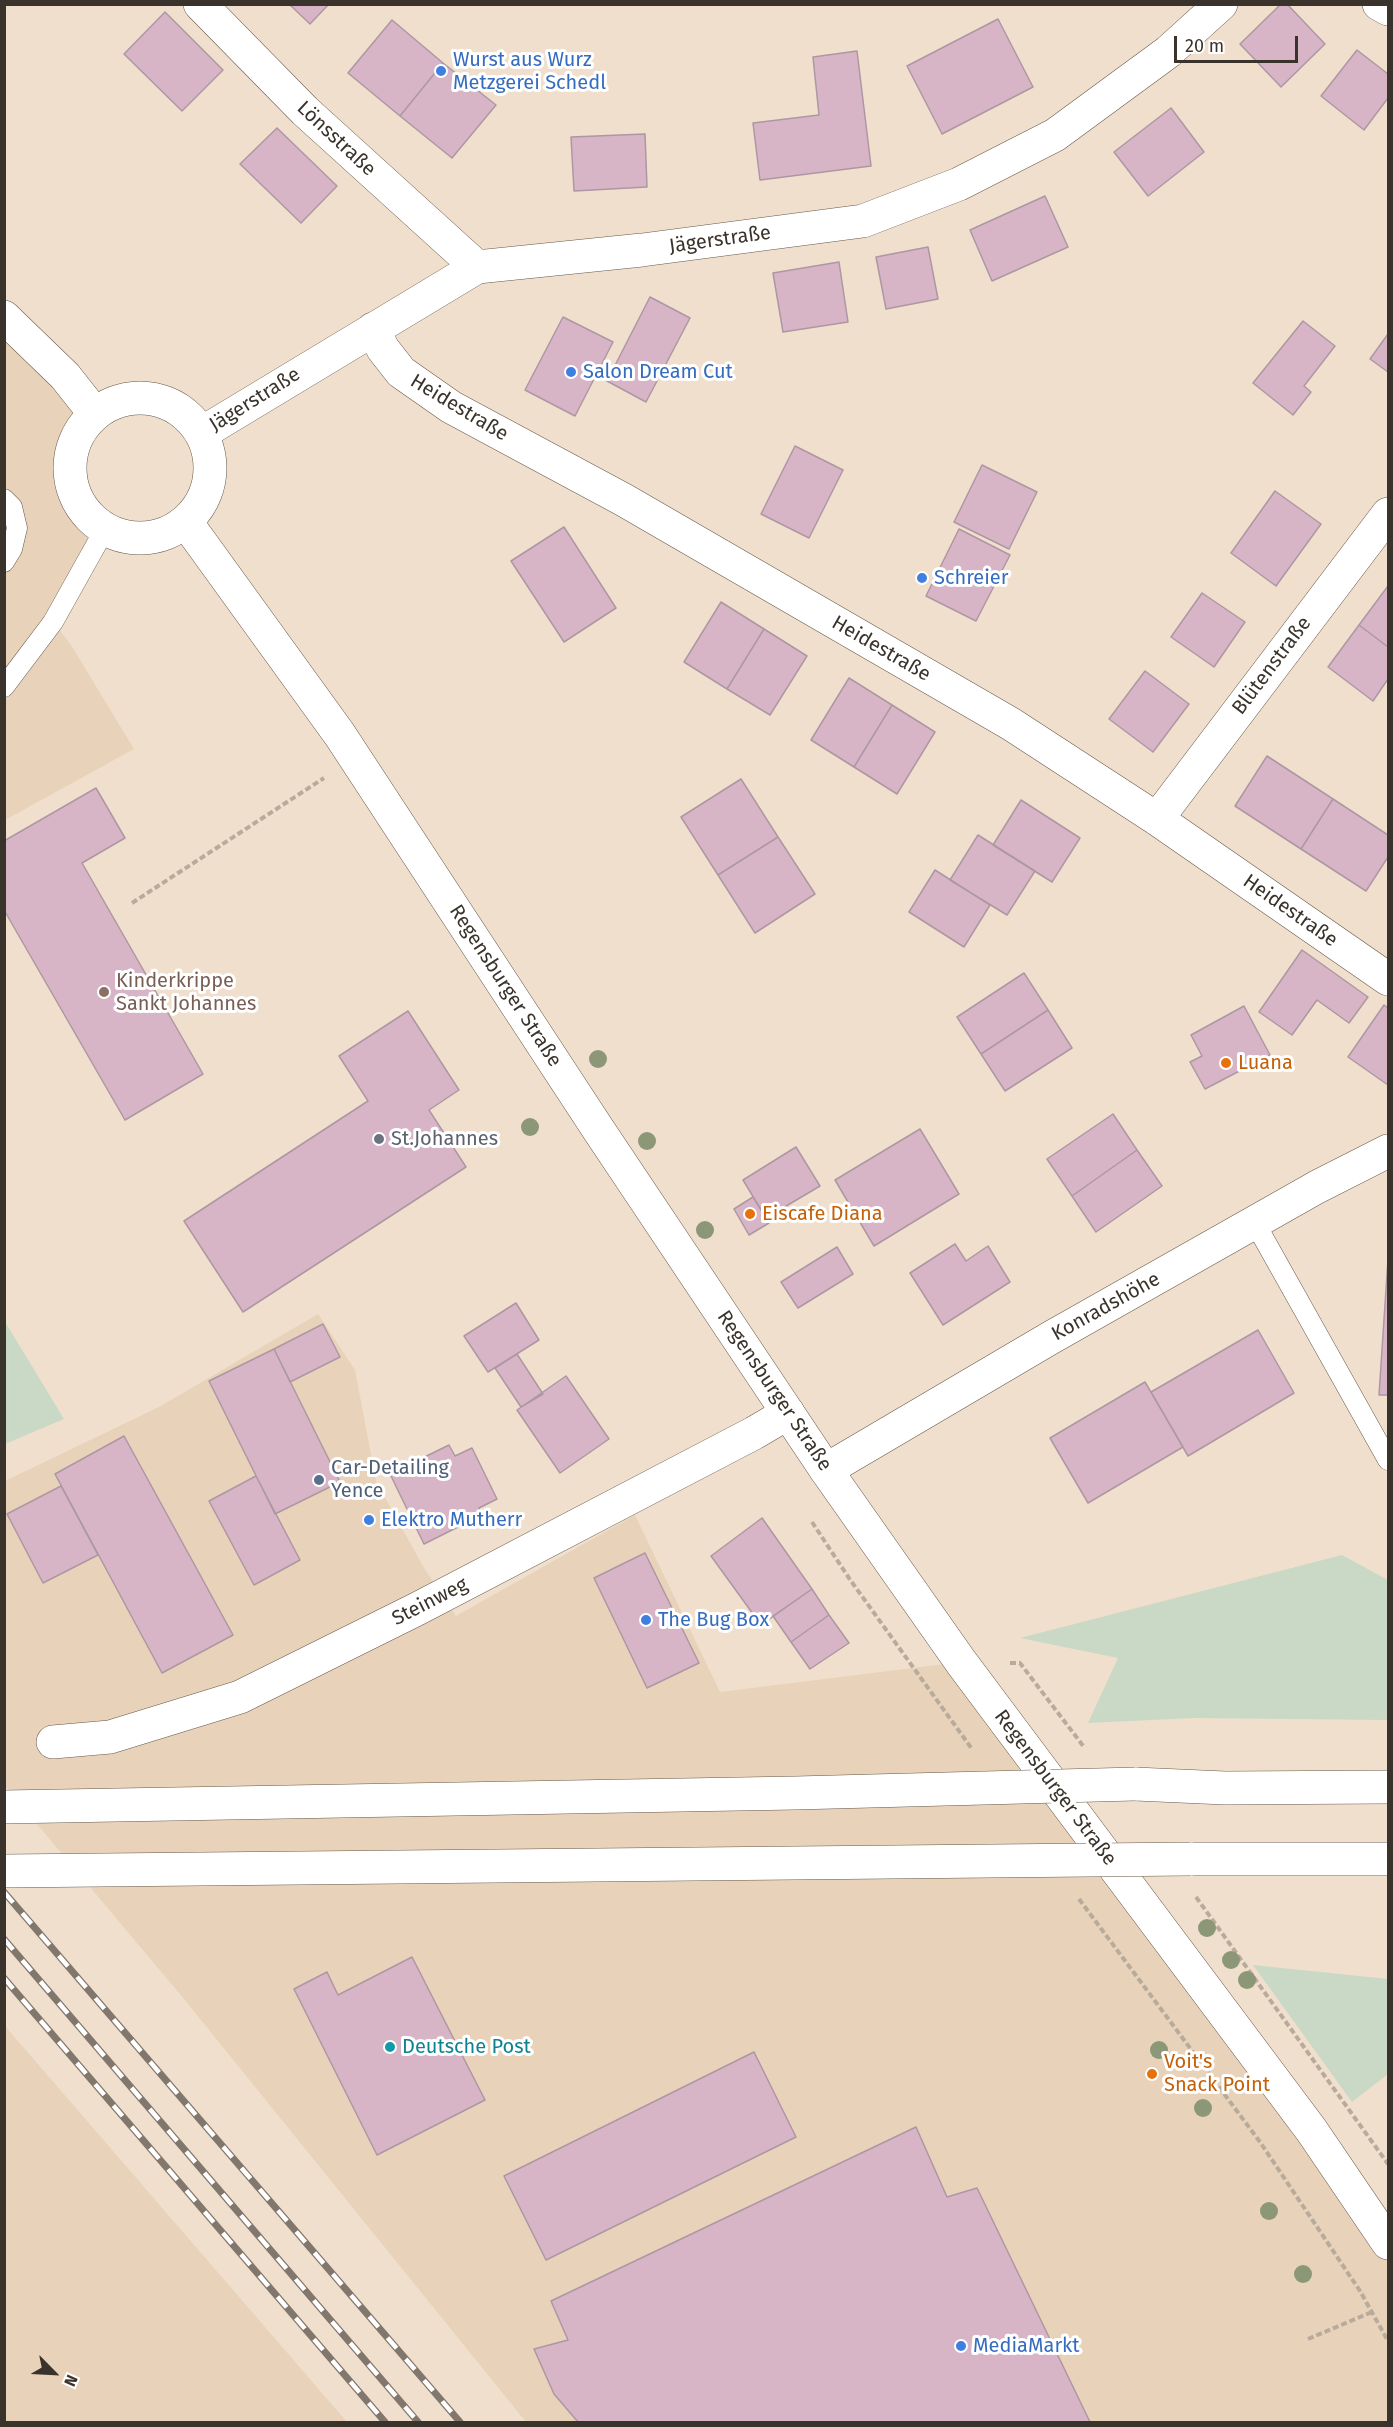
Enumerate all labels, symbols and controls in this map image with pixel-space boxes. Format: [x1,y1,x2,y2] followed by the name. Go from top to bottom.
[1177,24,1302,62] scale bar
[1185,35,1224,57] text: 20 m
[453,48,606,95] place label: Wurst aus Wurz Metzgerei Schedl
[434,64,448,78] marker: Wurst aus Wurz Metzgerei Schedl
[292,96,380,182] street label: Lönsstraße
[668,221,772,259] street label: Jägerstraße
[583,360,733,384] place label: Salon Dream Cut
[205,363,305,437] street label: Jägerstraße
[564,365,578,379] marker: Salon Dream Cut
[406,369,512,447] street label: Heidestraße
[934,566,1008,590] place label: Schreier
[915,571,929,585] marker: Schreier
[827,611,935,687] street label: Heidestraße
[1227,612,1317,720] street label: Blütenstraße
[1238,870,1342,952] street label: Heidestraße
[444,900,566,1072] street label: Regensburger Straße
[116,969,256,1016] place label: Kinderkrippe Sankt Johannes
[97,985,111,999] marker: Kinderkrippe Sankt Johannes
[1238,1051,1293,1075] place label: Luana
[1219,1056,1233,1070] marker: Luana
[391,1127,498,1151] place label: St.Johannes
[372,1132,386,1146] marker: St.Johannes
[762,1202,883,1226] place label: Eiscafe Diana
[743,1207,757,1221] marker: Eiscafe Diana
[1048,1267,1164,1347] street label: Konradshöhe
[711,1306,837,1476] street label: Regensburger Straße
[331,1456,449,1503] place label: Car-Detailing Yence
[312,1473,326,1487] marker: Car-Detailing Yence
[381,1508,522,1532] place label: Elektro Mutherr
[362,1513,376,1527] marker: Elektro Mutherr
[388,1573,472,1631] street label: Steinweg
[658,1608,769,1632] place label: The Bug Box
[639,1613,653,1627] marker: The Bug Box
[989,1706,1121,1870] street label: Regensburger Straße
[402,2035,531,2059] place label: Deutsche Post
[383,2040,397,2054] marker: Deutsche Post
[1164,2050,1270,2097] place label: Voit's Snack Point
[1145,2067,1159,2081] marker: Voit's Snack Point
[973,2334,1080,2358] place label: MediaMarkt
[954,2339,968,2353] marker: MediaMarkt
[24,2343,84,2403] north arrow
[60,2372,82,2389] text: N

